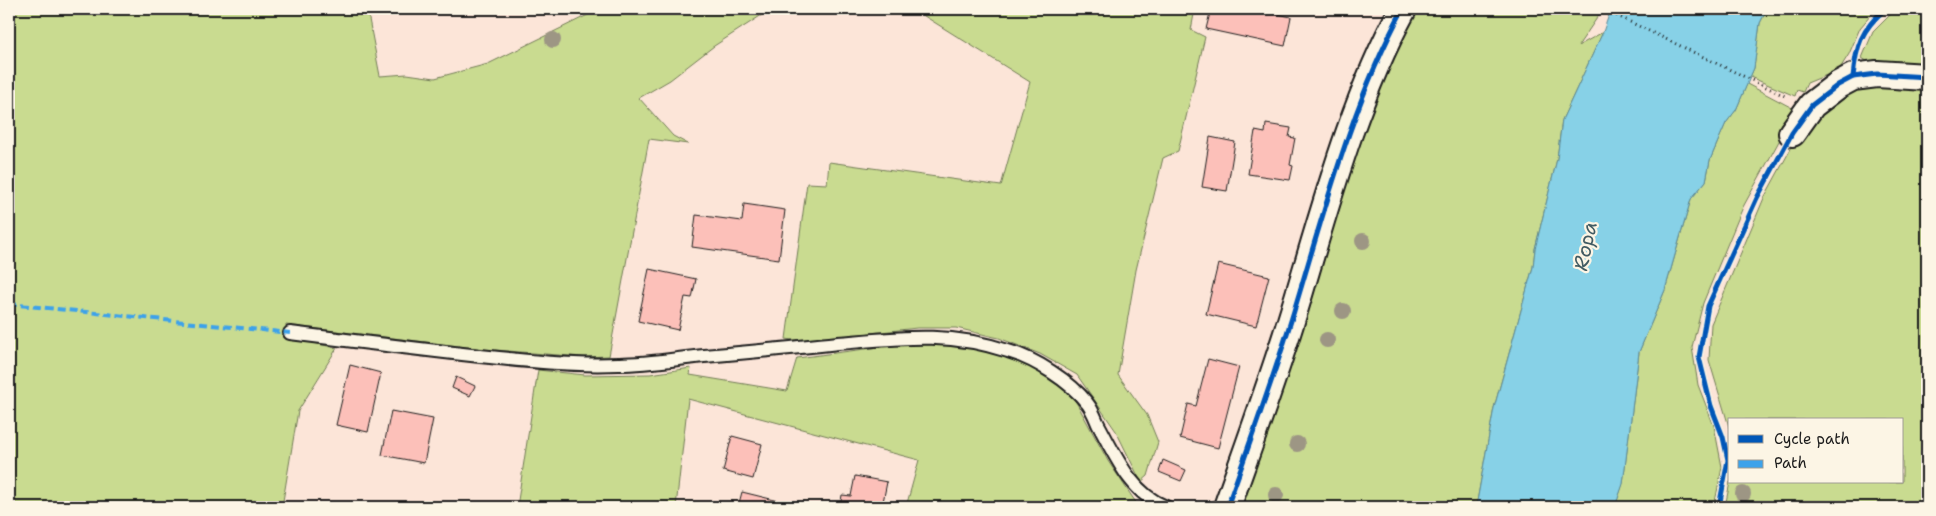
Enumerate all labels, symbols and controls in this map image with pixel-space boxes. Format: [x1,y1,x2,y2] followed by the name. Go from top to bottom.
[1567,219,1603,273] water label: Ropa
[1728,418,1904,484] legend
[1774,429,1850,449] text: Cycle path
[1774,453,1807,473] text: Path

